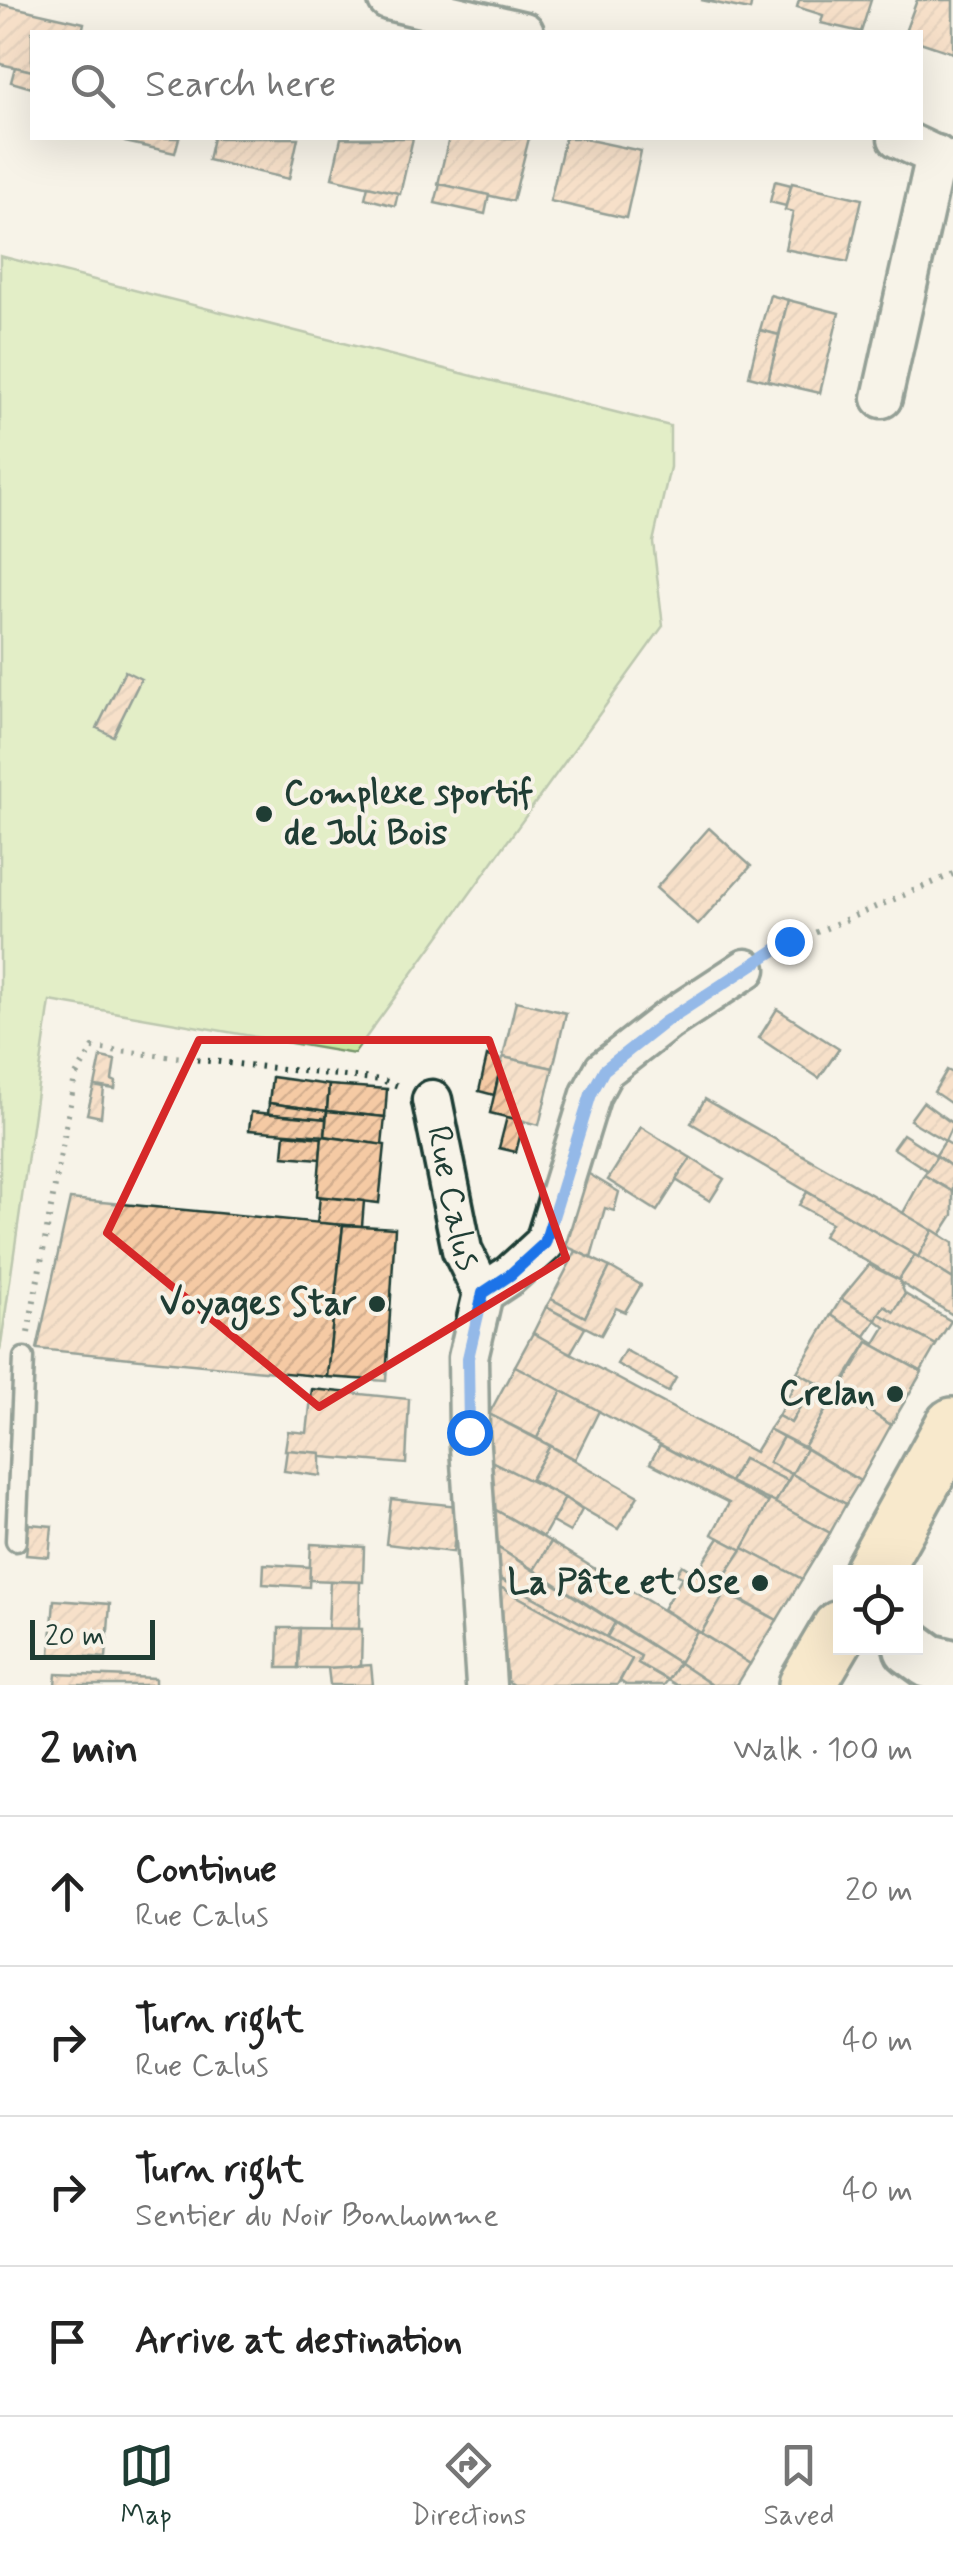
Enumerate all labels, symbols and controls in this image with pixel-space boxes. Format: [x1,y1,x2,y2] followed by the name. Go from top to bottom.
[30,30,923,140] search box
[65,58,120,113] icon: search
[145,61,336,110] text: Search here
[284,771,533,857] place label: Complexe sportif de Joli Bois
[253,803,275,825] marker: Complexe sportif de Joli Bois
[767,919,813,965] route end
[415,1122,491,1278] street label: Rue Calus
[160,1281,357,1331] place label: Voyages Star
[366,1293,388,1315] marker: Voyages Star
[779,1371,875,1417] place label: Crelan
[884,1383,906,1405] marker: Crelan
[447,1410,493,1456] route start
[508,1560,740,1606] place label: La Pâte et Ose
[833,1565,923,1655] map controls
[833,1565,923,1655] button: locate
[749,1572,771,1594] marker: La Pâte et Ose
[30,1615,155,1660] scale bar
[45,1619,105,1656] text: 20 m
[40,1723,139,1778] text: 2 min
[733,1729,913,1771] text: Walk · 100 m
[135,1846,277,1895] text: Continue
[40,1864,95,1919] icon: ahead
[845,1870,913,1912] text: 20 m
[135,1895,269,1937] text: Rue Calus
[135,1996,304,2045] text: Turn right
[40,2014,95,2069] icon: right
[842,2020,913,2062] text: 40 m
[135,2045,269,2087] text: Rue Calus
[135,2146,304,2195] text: Turn right
[40,2164,95,2219] icon: right
[842,2170,913,2212] text: 40 m
[135,2195,499,2237] text: Sentier du Noir Bonhomme
[40,2314,95,2369] icon: arrive
[135,2317,462,2366] text: Arrive at destination
[119,2438,174,2535] tab: Map
[411,2438,526,2535] tab: Directions
[764,2438,834,2535] tab: Saved

